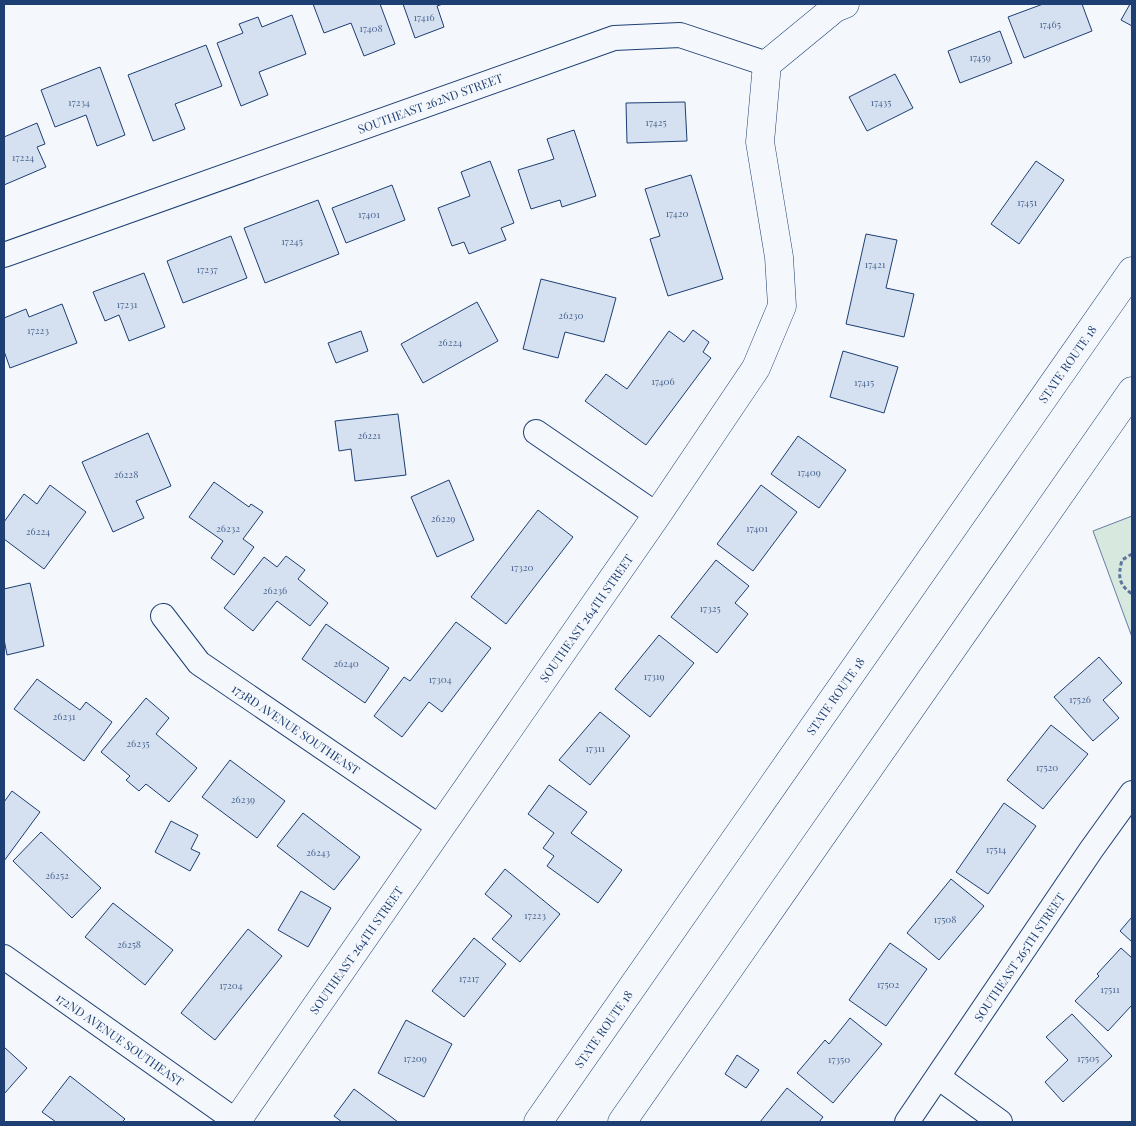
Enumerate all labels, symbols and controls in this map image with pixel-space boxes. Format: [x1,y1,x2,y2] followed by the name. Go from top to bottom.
[413,10,435,24] house number: 17416
[1039,17,1061,31] house number: 17465
[359,21,383,35] house number: 17408
[969,50,991,64] house number: 17459
[355,69,505,137] street label: SOUTHEAST 262ND STREET
[68,95,90,109] house number: 17234
[871,95,891,109] house number: 17435
[645,115,667,129] house number: 17425
[12,150,34,164] house number: 17224
[1017,195,1037,209] house number: 17451
[665,206,689,220] house number: 17420
[358,207,380,221] house number: 17401
[281,234,303,248] house number: 17245
[865,257,886,271] house number: 17421
[196,262,218,276] house number: 17237
[117,297,138,311] house number: 17231
[558,308,584,322] house number: 26230
[1034,322,1100,406] street label: STATE ROUTE 18
[27,323,49,337] house number: 17223
[438,335,462,349] house number: 26224
[651,374,675,388] house number: 17406
[854,375,874,389] house number: 17415
[357,428,381,442] house number: 26221
[797,465,821,479] house number: 17409
[114,467,138,481] house number: 26228
[431,511,455,525] house number: 26229
[216,521,240,535] house number: 26232
[746,521,768,535] house number: 17401
[26,524,50,538] house number: 26224
[536,550,637,685] street label: SOUTHEAST 264TH STREET
[510,560,534,574] house number: 17320
[263,583,287,597] house number: 26236
[699,601,721,615] house number: 17325
[802,654,868,738] street label: STATE ROUTE 18
[333,656,359,670] house number: 26240
[643,669,665,683] house number: 17319
[428,672,452,686] house number: 17304
[229,680,364,778] street label: 173RD AVENUE SOUTHEAST
[1069,692,1091,706] house number: 17526
[53,709,76,723] house number: 26231
[126,736,150,750] house number: 26235
[585,741,605,755] house number: 17311
[1036,760,1058,774] house number: 17520
[231,792,255,806] house number: 26239
[986,842,1006,856] house number: 17514
[306,845,330,859] house number: 26243
[45,868,69,882] house number: 26252
[306,882,407,1017] street label: SOUTHEAST 264TH STREET
[970,889,1068,1024] street label: SOUTHEAST 265TH STREET
[524,908,546,922] house number: 17223
[933,912,957,926] house number: 17508
[117,937,141,951] house number: 26258
[459,971,479,985] house number: 17217
[877,977,900,991] house number: 17502
[219,978,243,992] house number: 17204
[1100,982,1120,996] house number: 17511
[570,987,636,1071] street label: STATE ROUTE 18
[53,989,187,1090] street label: 172ND AVENUE SOUTHEAST
[403,1051,427,1065] house number: 17209
[1077,1051,1099,1065] house number: 17505
[828,1052,850,1066] house number: 17350

